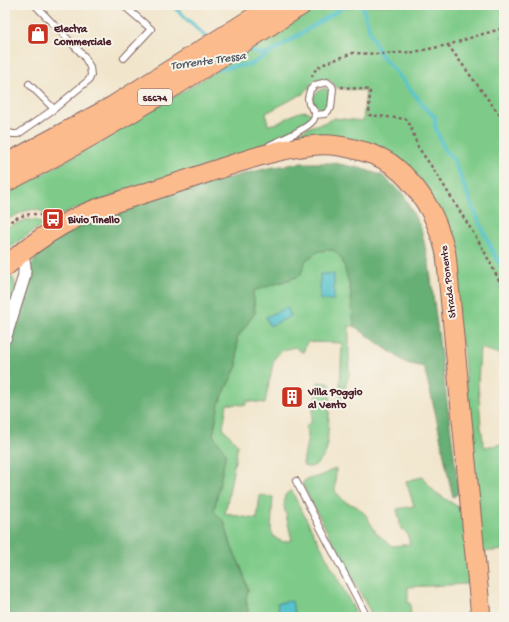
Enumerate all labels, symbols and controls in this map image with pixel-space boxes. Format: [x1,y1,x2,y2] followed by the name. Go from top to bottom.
[25,21,51,47] shop icon: Electra Commerciale
[53,23,113,49] place label: Electra Commerciale
[170,50,248,74] water label: Torrente Tressa
[138,89,172,105] road number: SS674
[40,206,66,232] bus stop icon: Bivio Tinello
[67,215,120,227] place label: Bivio Tinello
[439,245,459,319] street label: Strada Ponente
[279,384,305,410] building icon: Villa Poggio al Vento
[307,387,363,412] place label: Villa Poggio al Vento

